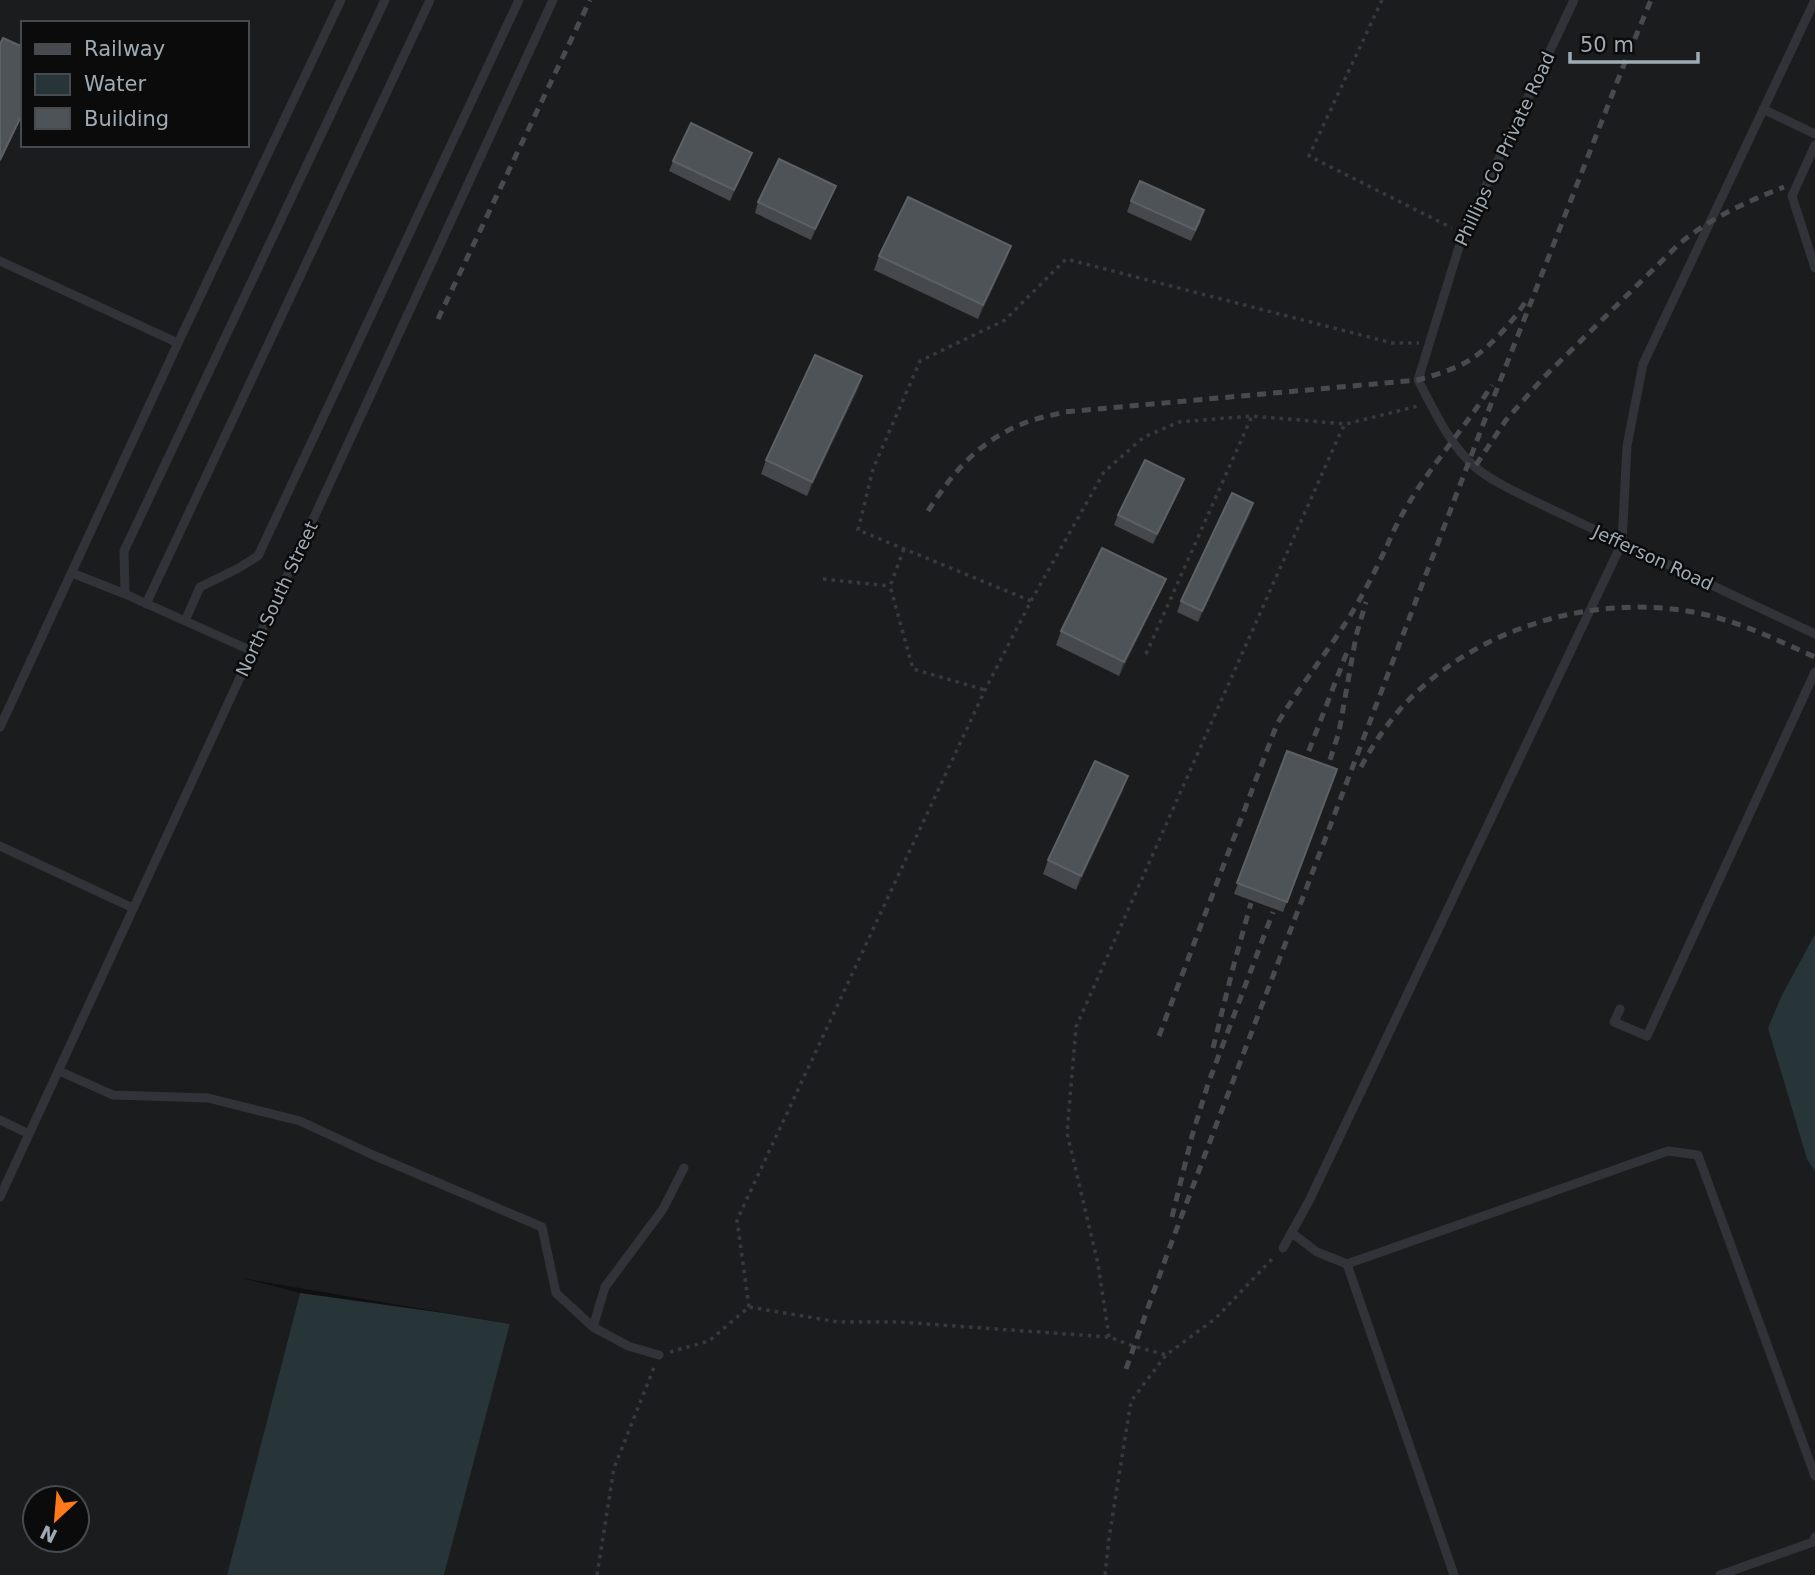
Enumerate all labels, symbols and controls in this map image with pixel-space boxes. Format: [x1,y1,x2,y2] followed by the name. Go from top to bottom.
[21,21,248,147] legend
[1570,21,1698,65] scale bar
[1580,33,1634,57] text: 50 m
[84,37,165,61] text: Railway
[1450,48,1559,249] street label: Phillips Co Private Road
[84,72,146,96] text: Water
[84,107,169,131] text: Building
[231,518,322,680] street label: North South Street
[1589,520,1717,595] street label: Jefferson Road
[21,1484,91,1554] north arrow
[37,1521,61,1548] text: N

